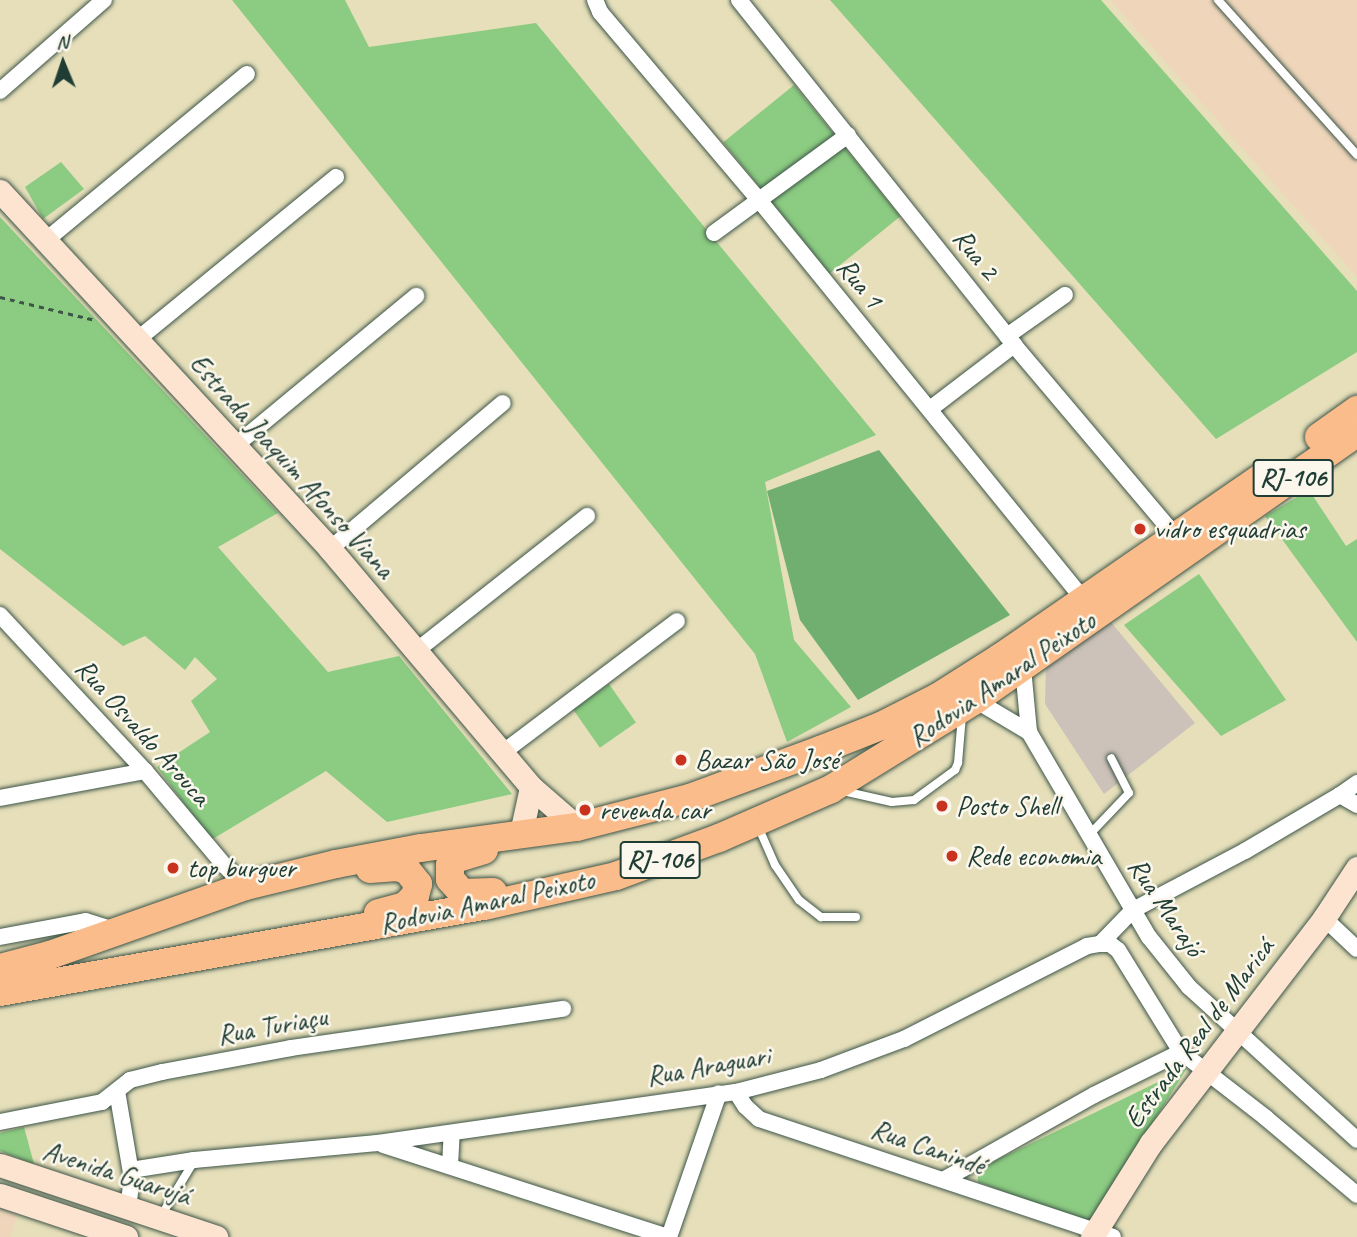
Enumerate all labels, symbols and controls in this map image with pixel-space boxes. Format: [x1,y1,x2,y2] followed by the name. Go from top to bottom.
[28,28,98,98] north arrow
[56,30,69,54] text: N
[946,222,1006,286] street label: Rua 2
[830,251,890,315] street label: Rua 1
[183,347,401,585] street label: Estrada Joaquim Afonso Viana
[1251,456,1335,500] road number: RJ-106
[1154,512,1305,546] place label: vidro esquadrias
[1132,521,1148,537] marker: vidro esquadrias
[902,604,1102,754] street label: Rodovia Amaral Peixoto
[68,652,218,812] street label: Rua Osvaldo Arouca
[695,743,838,777] place label: Bazar São José
[673,752,689,768] marker: Bazar São José
[956,789,1059,823] place label: Posto Shell
[599,793,711,827] place label: revenda car
[934,798,950,814] marker: Posto Shell
[577,802,593,818] marker: revenda car
[618,838,702,882] road number: RJ-106
[966,839,1100,873] place label: Rede economia
[944,848,960,864] marker: Rede economia
[187,851,295,885] place label: top burguer
[1121,851,1211,963] street label: Rua Marajó
[165,860,181,876] marker: top burguer
[376,863,598,941] street label: Rodovia Amaral Peixoto
[1117,932,1281,1134] street label: Estrada Real de Maricá
[215,1000,329,1052] street label: Rua Turiaçu
[643,1039,773,1093] street label: Rua Araguari
[866,1112,990,1182] street label: Rua Canindé
[39,1133,195,1213] street label: Avenida Guarujá

